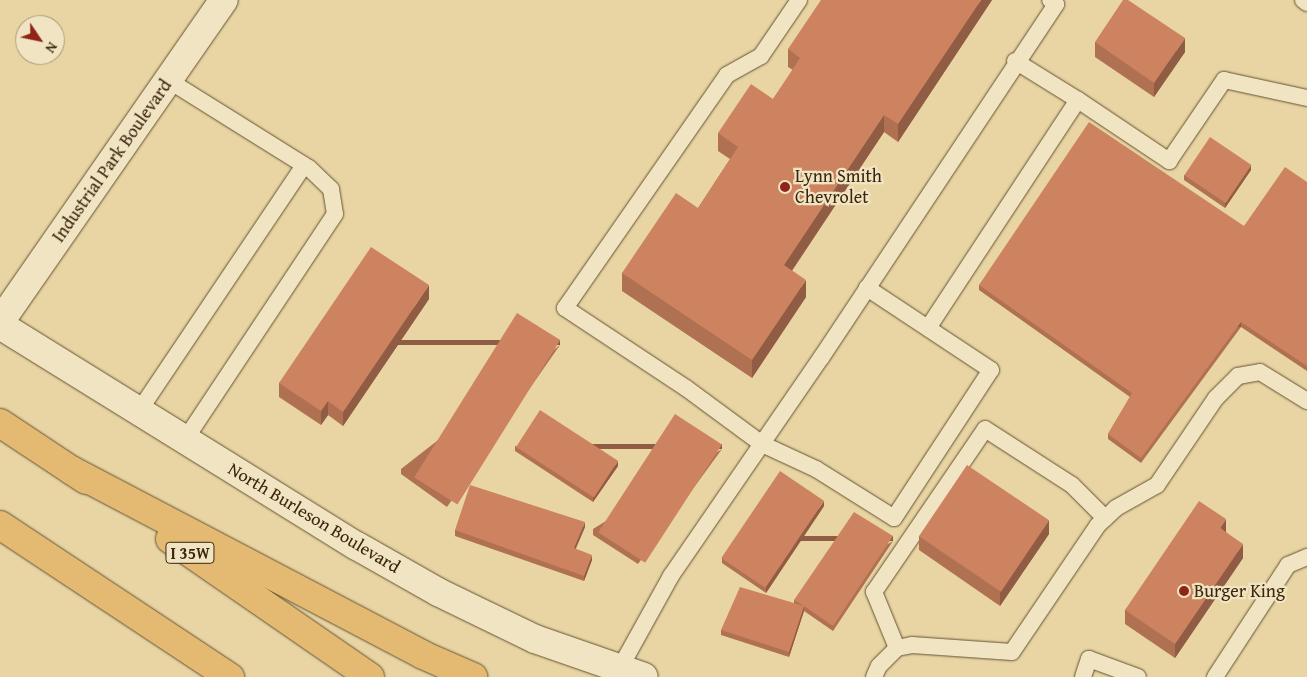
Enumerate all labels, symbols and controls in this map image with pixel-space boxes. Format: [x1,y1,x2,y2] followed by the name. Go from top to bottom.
[15,15,65,65] north arrow
[41,38,63,57] text: N
[48,75,176,247] street label: Industrial Park Boulevard
[795,166,882,208] place label: Lynn Smith Chevrolet
[779,181,791,193] marker: Lynn Smith Chevrolet
[224,458,404,578] street label: North Burleson Boulevard
[165,540,215,566] road number: I 35W
[1194,580,1285,602] place label: Burger King
[1178,585,1190,597] marker: Burger King

